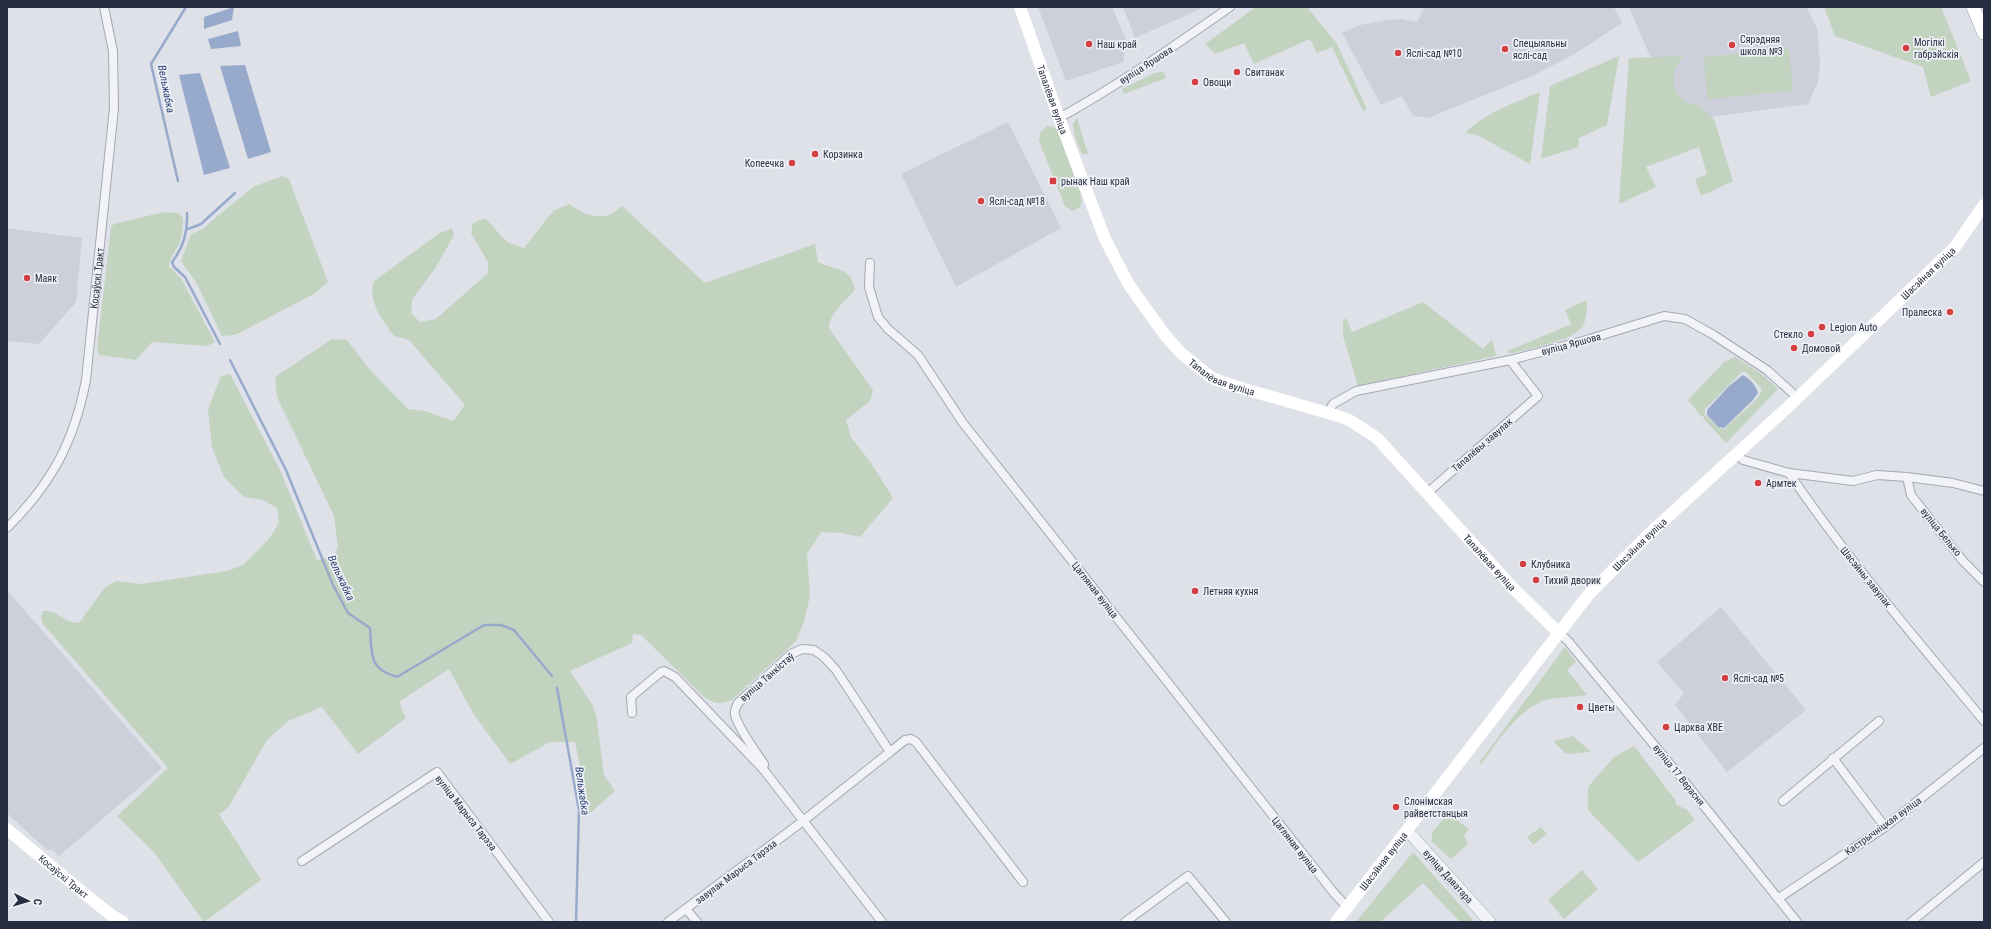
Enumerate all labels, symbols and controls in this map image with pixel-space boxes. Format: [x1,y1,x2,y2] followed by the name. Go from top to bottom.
[1740,34,1783,57] place label: Сярэдняя школа №3
[1914,37,1959,60] place label: Могілкі габрэйскія
[1513,38,1567,61] place label: Спецыяльны яслі-сад
[1084,39,1094,49] marker: Наш край
[1097,39,1137,50] place label: Наш край
[1727,40,1737,50] marker: Сярэдняя школа №3
[1901,43,1911,53] marker: Могілкі габрэйскія
[1117,44,1175,86] street label: вуліца Яршова
[1500,44,1510,54] marker: Спецыяльны яслі-сад
[1393,48,1403,58] marker: Яслі-сад №10
[1406,48,1462,59] place label: Яслі-сад №10
[1035,63,1070,136] street label: Тапалёвая вуліца
[155,64,177,114] water label: Вельжабка
[1232,67,1242,77] marker: Свитанак
[1245,67,1285,78] place label: Свитанак
[1190,77,1200,87] marker: Овощи
[1203,77,1231,88] place label: Овощи
[810,149,820,159] marker: Корзинка
[823,149,863,160] place label: Корзинка
[745,158,784,169] place label: Копеечка
[787,158,797,168] marker: Копеечка
[1048,176,1058,186] marker: рынак Наш край
[1061,176,1130,187] place label: рынак Наш край
[976,196,986,206] marker: Яслі-сад №18
[989,196,1045,207] place label: Яслі-сад №18
[1898,244,1957,302] street label: Шасэйная вуліца
[88,247,105,309] street label: Косаўскі Тракт
[22,273,32,283] marker: Маяк
[35,273,57,284] place label: Маяк
[1902,307,1942,318] place label: Пралеска
[1945,307,1955,317] marker: Пралеска
[1817,322,1827,332] marker: Legion Auto
[1830,322,1877,333] place label: Legion Auto
[1774,329,1803,340] place label: Стекло
[1806,329,1816,339] marker: Стекло
[1540,331,1602,357] street label: вуліца Яршова
[1789,343,1799,353] marker: Домовой
[1802,343,1840,354] place label: Домовой
[1187,356,1256,397] street label: Тапалёвая вуліца
[1450,416,1514,474] street label: Тапалёвы завулак
[1753,478,1763,488] marker: Армтек
[1766,478,1797,489] place label: Армтек
[1918,506,1964,558] street label: вуліца Белько
[1610,515,1669,573] street label: Шасэйная вуліца
[1461,532,1518,593] street label: Тапалёвая вуліца
[1838,545,1894,610] street label: Шасэйны завулак
[325,553,357,603] water label: Вельжабка
[1518,559,1528,569] marker: Клубника
[1531,559,1571,570] place label: Клубника
[1070,560,1120,620] street label: Цагляная вуліца
[1531,575,1541,585] marker: Тихий дворик
[1544,575,1601,586] place label: Тихий дворик
[1190,586,1200,596] marker: Летняя кухня
[1203,586,1259,597] place label: Летняя кухня
[738,651,796,703] street label: вуліца Танкістаў
[1720,673,1730,683] marker: Яслі-сад №5
[1733,673,1784,684] place label: Яслі-сад №5
[1575,702,1585,712] marker: Цветы
[1588,702,1615,713] place label: Цветы
[1661,722,1671,732] marker: Царква ХВЕ
[1674,722,1723,733] place label: Царква ХВЕ
[1651,742,1707,808] street label: вуліца 17 Верасня
[572,766,592,816] water label: Вельжабка
[433,773,499,853] street label: вуліца Марыса Тарэза
[1843,795,1923,857] street label: Кастрычніцкая вуліца
[1404,796,1468,819] place label: Слонімская райветстанцыя
[1391,802,1401,812] marker: Слонімская райветстанцыя
[1270,815,1320,875] street label: Цагляная вуліца
[1357,829,1409,892] street label: Шасэйная вуліца
[693,838,779,906] street label: завулак Марыса Тарэза
[1421,847,1476,905] street label: вуліца Даватара
[37,853,91,900] street label: Косаўскі Тракт
[8,881,48,921] north arrow
[31,898,44,906] text: С

